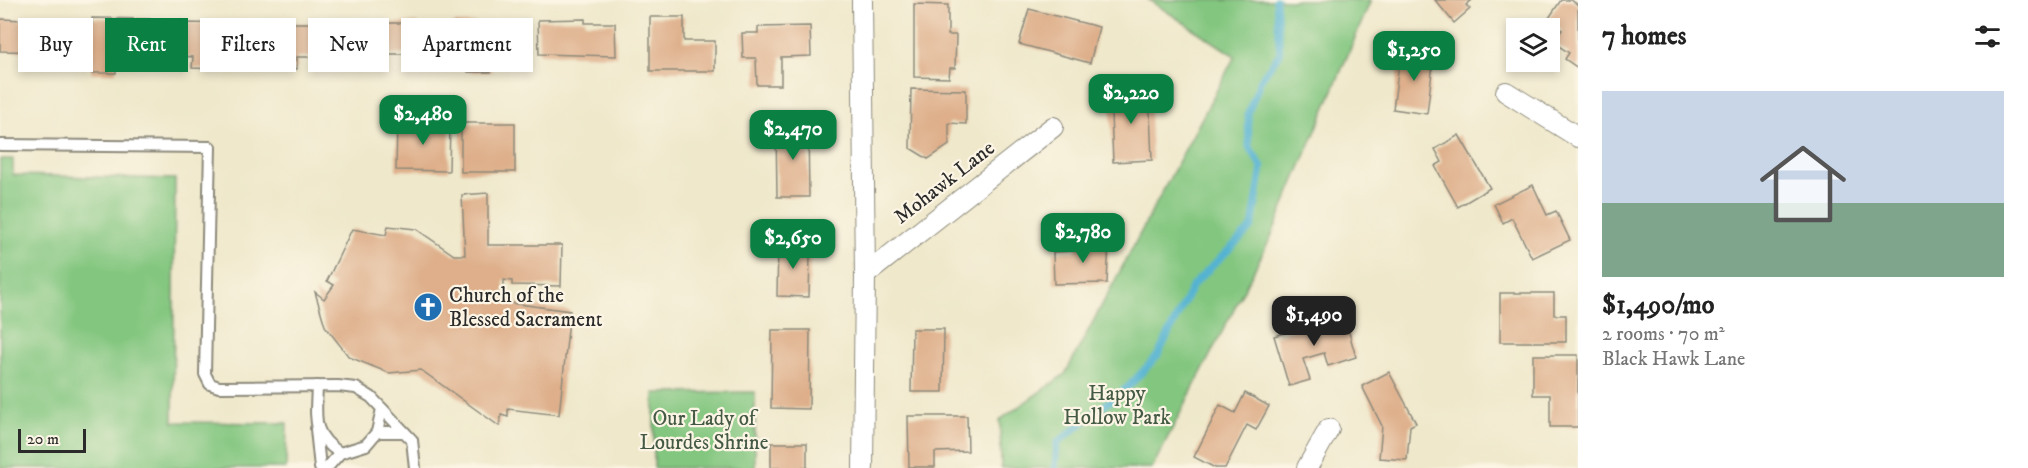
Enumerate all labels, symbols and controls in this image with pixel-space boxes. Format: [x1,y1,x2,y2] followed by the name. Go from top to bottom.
[18,18,93,72] chip: Buy
[105,18,188,72] chip: Rent
[200,18,296,72] chip: Filters
[308,18,389,72] chip: New
[401,18,533,72] chip: Apartment
[1506,18,1560,72] map controls
[1506,18,1560,72] button: layers
[1602,20,1686,53] text: 7 homes
[1971,20,2004,53] icon: filters
[1365,31,1463,82] pin: $1,250
[1387,38,1441,63] text: $1,250
[1082,74,1180,125] pin: $2,220
[1103,81,1159,106] text: $2,220
[374,95,472,146] pin: $2,480
[393,102,453,127] text: $2,480
[744,110,842,161] pin: $2,470
[764,117,822,142] text: $2,470
[1749,130,1857,238] icon: home
[889,135,1000,230] street label: Mohawk Lane
[1034,213,1132,264] pin: $2,780
[744,219,842,270] pin: $2,650
[1055,220,1111,245] text: $2,780
[764,226,822,251] text: $2,650
[449,283,603,333] place label: Church of the Blessed Sacrament
[1602,289,1714,322] text: $1,490/mo
[412,291,444,323] church icon: Church of the Blessed Sacrament
[1265,296,1363,347] pin: $1,490
[1286,303,1342,328] text: $1,490
[1602,322,1725,347] text: 2 rooms · 70 m²
[1602,347,1745,372] text: Black Hawk Lane
[1063,381,1171,431] park label: Happy Hollow Park
[640,406,769,456] park label: Our Lady of Lourdes Shrine
[18,426,86,454] scale bar
[27,429,59,449] text: 20 m

